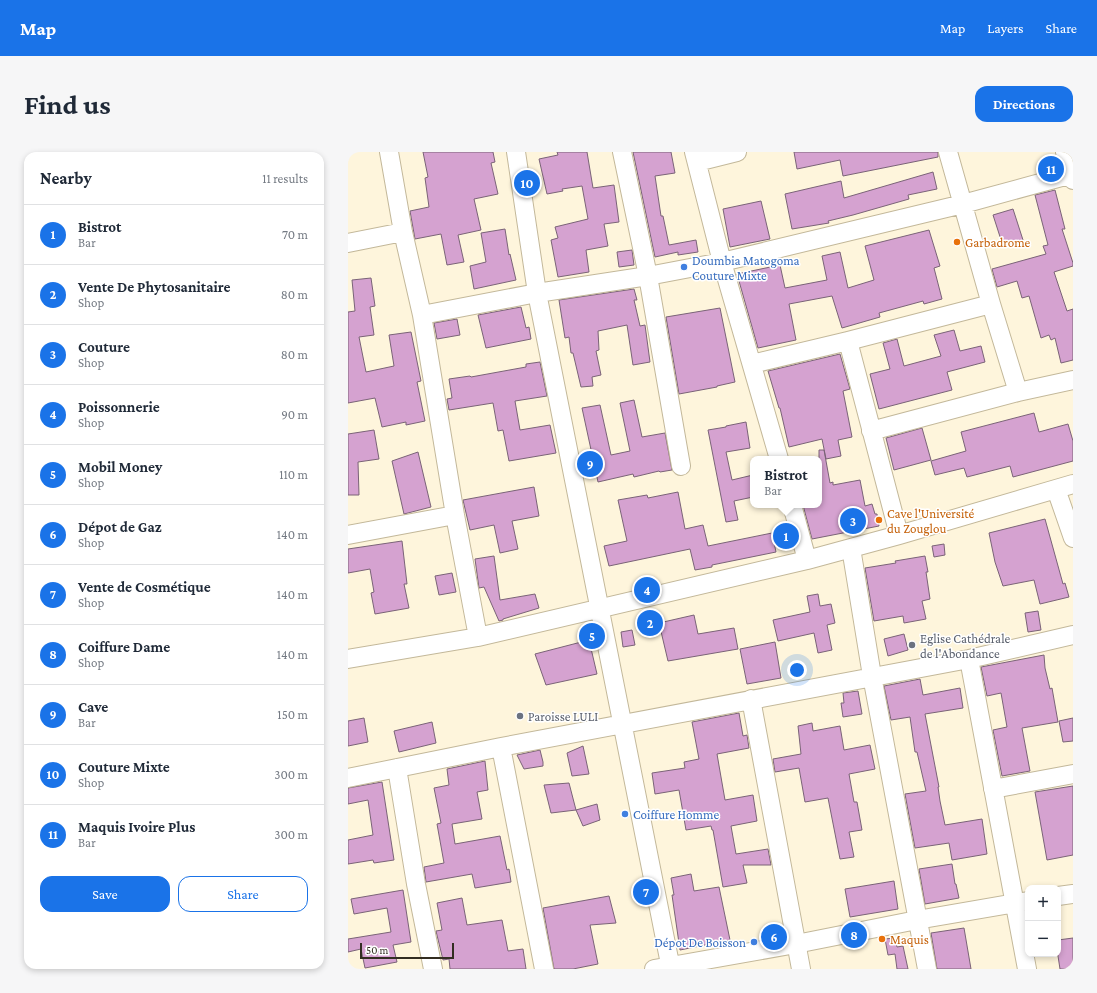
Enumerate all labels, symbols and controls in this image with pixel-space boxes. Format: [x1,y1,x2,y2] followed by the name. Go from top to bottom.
[20,18,56,39] text: Map
[940,20,965,36] text: Map
[987,20,1024,36] text: Layers
[1046,20,1077,36] text: Share
[975,86,1073,122] button: Directions
[24,89,111,120] text: Find us
[1038,154,1064,184] pin: 11
[514,168,540,198] pin: 10
[40,169,92,188] text: Nearby
[262,171,308,186] text: 11 results
[78,219,122,235] text: Bistrot
[51,227,55,242] text: 1
[282,227,308,242] text: 70 m
[78,235,96,250] text: Bar
[965,235,1031,250] place label: Garbadrome
[952,237,962,247] marker: Garbadrome
[692,253,800,283] place label: Doumbia Matogoma Couture Mixte
[679,262,689,272] marker: Doumbia Matogoma Couture Mixte
[78,279,230,295] text: Vente De Phytosanitaire
[50,287,56,302] text: 2
[281,287,308,302] text: 80 m
[78,295,104,310] text: Shop
[78,339,130,355] text: Couture
[50,347,56,362] text: 3
[281,347,308,362] text: 80 m
[78,355,104,370] text: Shop
[78,399,160,415] text: Poissonnerie
[49,407,57,422] text: 4
[281,407,308,422] text: 90 m
[78,415,104,430] text: Shop
[577,449,603,479] pin: 9
[750,456,822,508] popup
[78,459,162,475] text: Mobil Money
[50,467,56,482] text: 5
[279,467,308,482] text: 110 m
[764,467,808,483] text: Bistrot
[78,475,104,490] text: Shop
[764,483,782,498] text: Bar
[840,506,866,536] pin: 3
[887,506,975,536] place label: Cave l'Université du Zouglou
[874,515,884,525] marker: Cave l'Université du Zouglou
[78,519,162,535] text: Dépot de Gaz
[773,521,799,551] pin: 1
[49,527,57,542] text: 6
[277,527,308,542] text: 140 m
[78,535,104,550] text: Shop
[634,575,660,605] pin: 4
[78,579,211,595] text: Vente de Cosmétique
[50,587,56,602] text: 7
[277,587,308,602] text: 140 m
[78,595,104,610] text: Shop
[637,608,663,638] pin: 2
[579,621,605,651] pin: 5
[920,631,1011,661] place label: Eglise Cathédrale de l'Abondance
[78,639,170,655] text: Coiffure Dame
[907,640,917,650] marker: Eglise Cathédrale de l'Abondance
[49,647,57,662] text: 8
[277,647,308,662] text: 140 m
[78,655,104,670] text: Shop
[787,660,807,680] your location
[78,699,108,715] text: Cave
[49,707,57,722] text: 9
[277,707,308,722] text: 150 m
[528,709,598,724] place label: Paroisse LULI
[515,711,525,721] marker: Paroisse LULI
[78,715,96,730] text: Bar
[78,759,170,775] text: Couture Mixte
[47,767,59,782] text: 10
[274,767,308,782] text: 300 m
[78,775,104,790] text: Shop
[633,807,719,822] place label: Coiffure Homme
[620,809,630,819] marker: Coiffure Homme
[78,819,195,835] text: Maquis Ivoire Plus
[48,827,58,842] text: 11
[274,827,308,842] text: 300 m
[78,835,96,850] text: Bar
[40,876,170,912] button: Save
[178,876,308,912] button: Share
[633,877,659,907] pin: 7
[1025,885,1061,957] map controls
[1025,885,1061,921] button: +
[841,920,867,950] pin: 8
[1025,921,1061,957] button: −
[761,922,787,952] pin: 6
[890,932,929,947] place label: Maquis
[877,934,887,944] marker: Maquis
[654,935,746,950] place label: Dépot De Boisson
[749,937,759,947] marker: Dépot De Boisson
[360,941,454,960] scale bar
[366,944,388,956] text: 50 m

